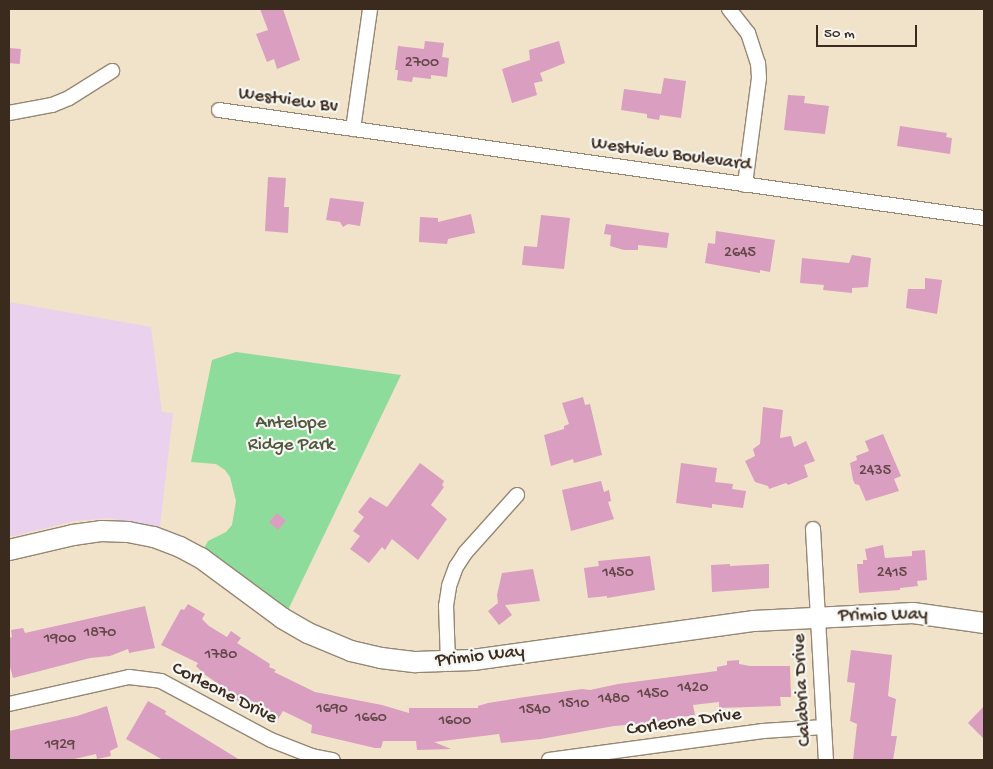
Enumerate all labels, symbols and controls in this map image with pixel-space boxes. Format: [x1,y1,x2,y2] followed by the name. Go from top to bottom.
[818,15,919,47] scale bar
[824,25,855,43] text: 50 m
[405,54,439,74] house number: 2700
[237,83,339,119] street label: Westview Bv
[589,132,753,178] street label: Westview Boulevard
[724,244,756,264] house number: 2645
[248,413,334,457] park label: Antelope Ridge Park
[859,462,891,482] house number: 2435
[602,564,634,584] house number: 1450
[877,564,907,584] house number: 2415
[838,604,928,628] street label: Primio Way
[84,624,116,644] house number: 1870
[44,630,76,650] house number: 1900
[789,633,817,747] street label: Calabria Drive
[434,641,526,673] street label: Primio Way
[205,646,237,666] house number: 1780
[167,658,281,730] street label: Corleone Drive
[678,679,708,699] house number: 1420
[637,685,669,705] house number: 1450
[598,690,630,710] house number: 1480
[559,695,589,715] house number: 1510
[316,700,348,720] house number: 1690
[519,701,551,721] house number: 1540
[625,704,743,742] street label: Corleone Drive
[355,709,387,729] house number: 1660
[439,712,471,732] house number: 1600
[45,736,75,756] house number: 1929

